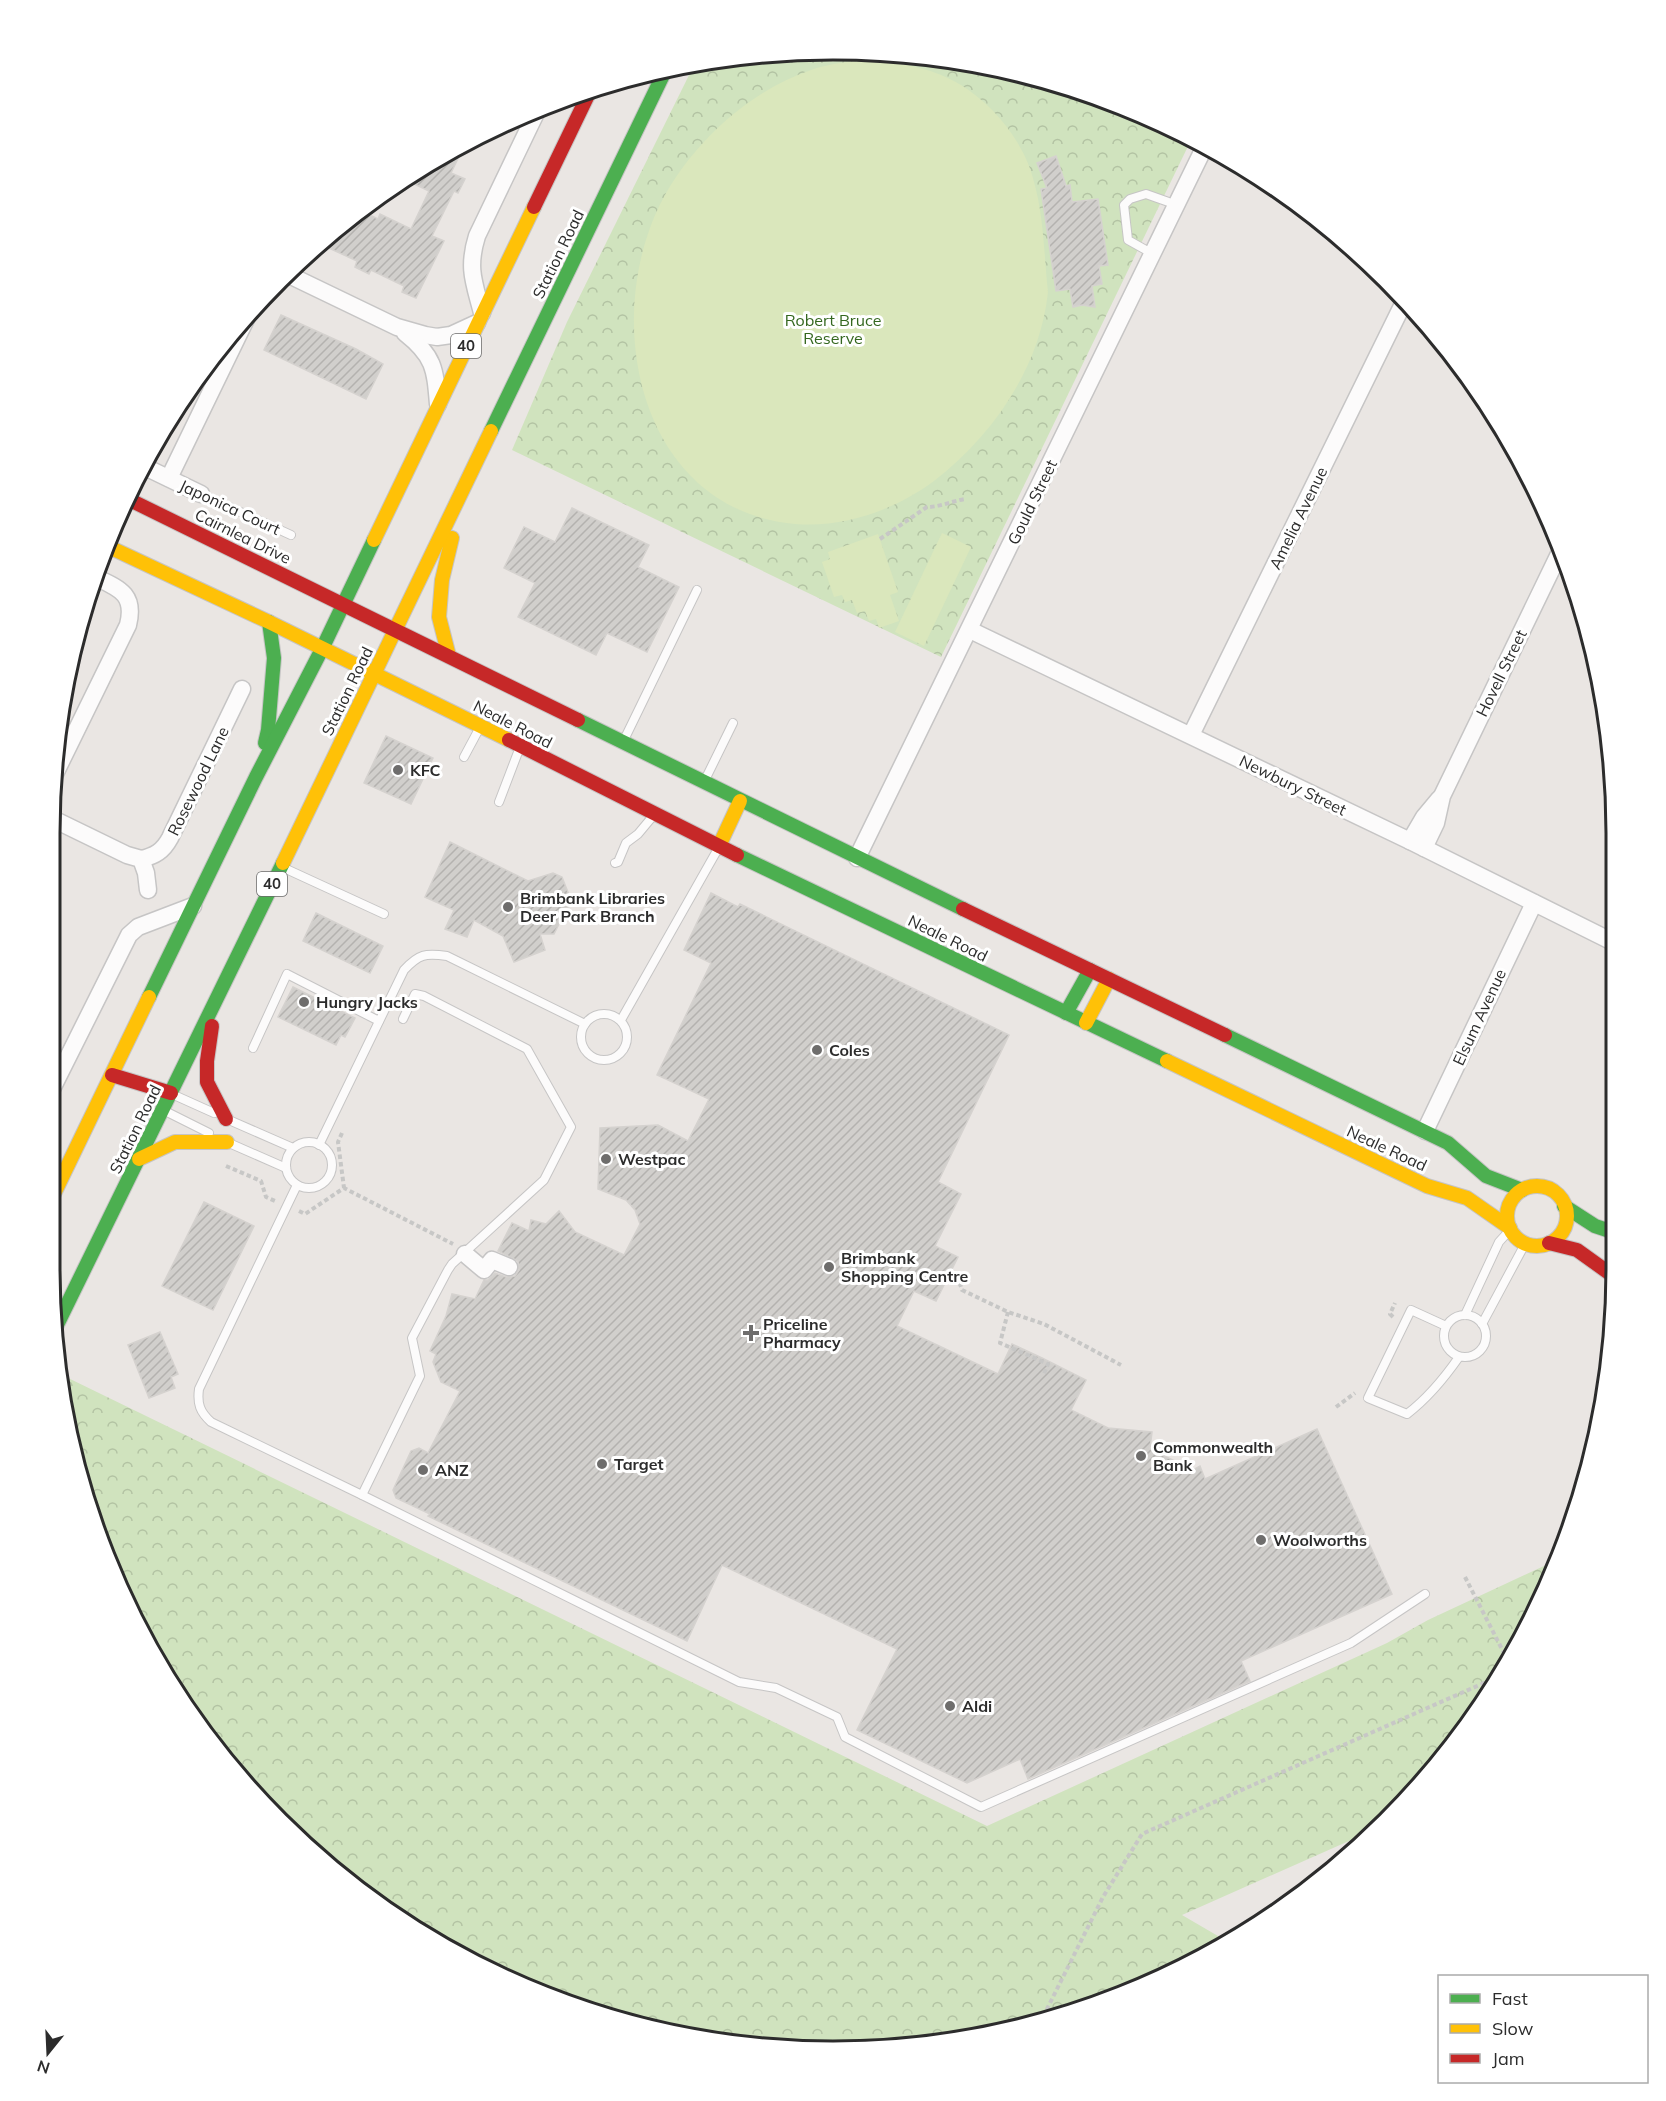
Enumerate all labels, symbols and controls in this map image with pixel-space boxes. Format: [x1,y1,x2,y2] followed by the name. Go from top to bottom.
[528,206,588,302] street label: Station Road
[785,310,881,348] park label: Robert Bruce Reserve
[451,334,481,358] road number: 40
[1003,456,1061,548] street label: Gould Street
[1265,463,1331,573] street label: Amelia Avenue
[176,475,284,539] street label: Japonica Court
[192,504,294,568] street label: Cairnlea Drive
[1471,626,1531,720] street label: Hovell Street
[317,643,377,739] street label: Station Road
[470,696,556,752] street label: Neale Road
[163,723,233,839] street label: Rosewood Lane
[1236,750,1350,820] street label: Newbury Street
[410,760,441,780] place label: KFC
[391,763,405,777] marker: KFC
[257,872,287,896] road number: 40
[520,888,665,926] place label: Brimbank Libraries Deer Park Branch
[501,900,515,914] marker: Brimbank Libraries Deer Park Branch
[905,910,991,966] street label: Neale Road
[1448,965,1510,1069] street label: Elsum Avenue
[316,992,418,1012] place label: Hungry Jacks
[297,995,311,1009] marker: Hungry Jacks
[829,1040,870,1060] place label: Coles
[810,1043,824,1057] marker: Coles
[105,1081,165,1177] street label: Station Road
[1344,1121,1430,1175] street label: Neale Road
[618,1149,686,1169] place label: Westpac
[599,1152,613,1166] marker: Westpac
[841,1248,968,1286] place label: Brimbank Shopping Centre
[822,1260,836,1274] marker: Brimbank Shopping Centre
[763,1314,841,1352] place label: Priceline Pharmacy
[744,1326,758,1340] marker: Priceline Pharmacy
[1153,1437,1273,1475] place label: Commonwealth Bank
[1134,1449,1148,1463] marker: Commonwealth Bank
[614,1454,664,1474] place label: Target
[595,1457,609,1471] marker: Target
[435,1460,469,1480] place label: ANZ
[416,1463,430,1477] marker: ANZ
[1273,1530,1367,1550] place label: Woolworths
[1254,1533,1268,1547] marker: Woolworths
[962,1696,992,1716] place label: Aldi
[943,1699,957,1713] marker: Aldi
[1438,1975,1648,2083] legend
[1492,1987,1528,2010] text: Fast
[1492,2017,1534,2040] text: Slow
[18,2023,78,2083] north arrow
[1492,2047,1525,2070] text: Jam
[35,2056,52,2079] text: N

